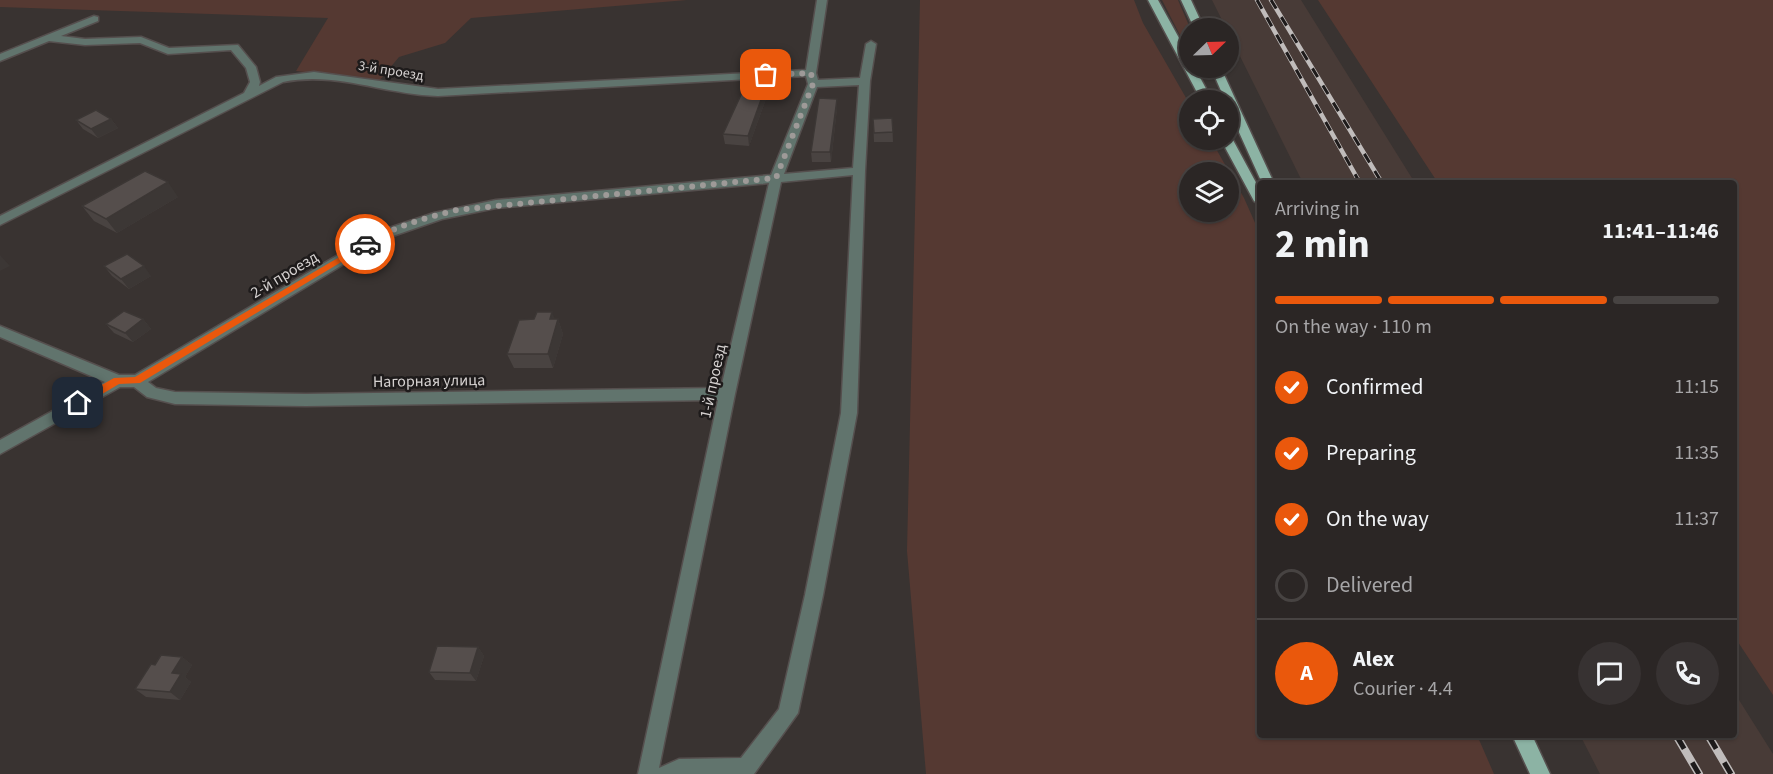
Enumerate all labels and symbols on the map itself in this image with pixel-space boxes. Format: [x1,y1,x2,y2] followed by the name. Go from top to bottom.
[1179,18,1239,78] north arrow
[740,49,791,100] pin
[357,56,425,86] street label: 3-й проезд
[335,214,395,274] courier
[247,246,323,304] street label: 2-й проезд
[694,342,732,420] street label: 1-й проезд
[373,369,485,393] street label: Нагорная улица
[52,377,103,428] pin

